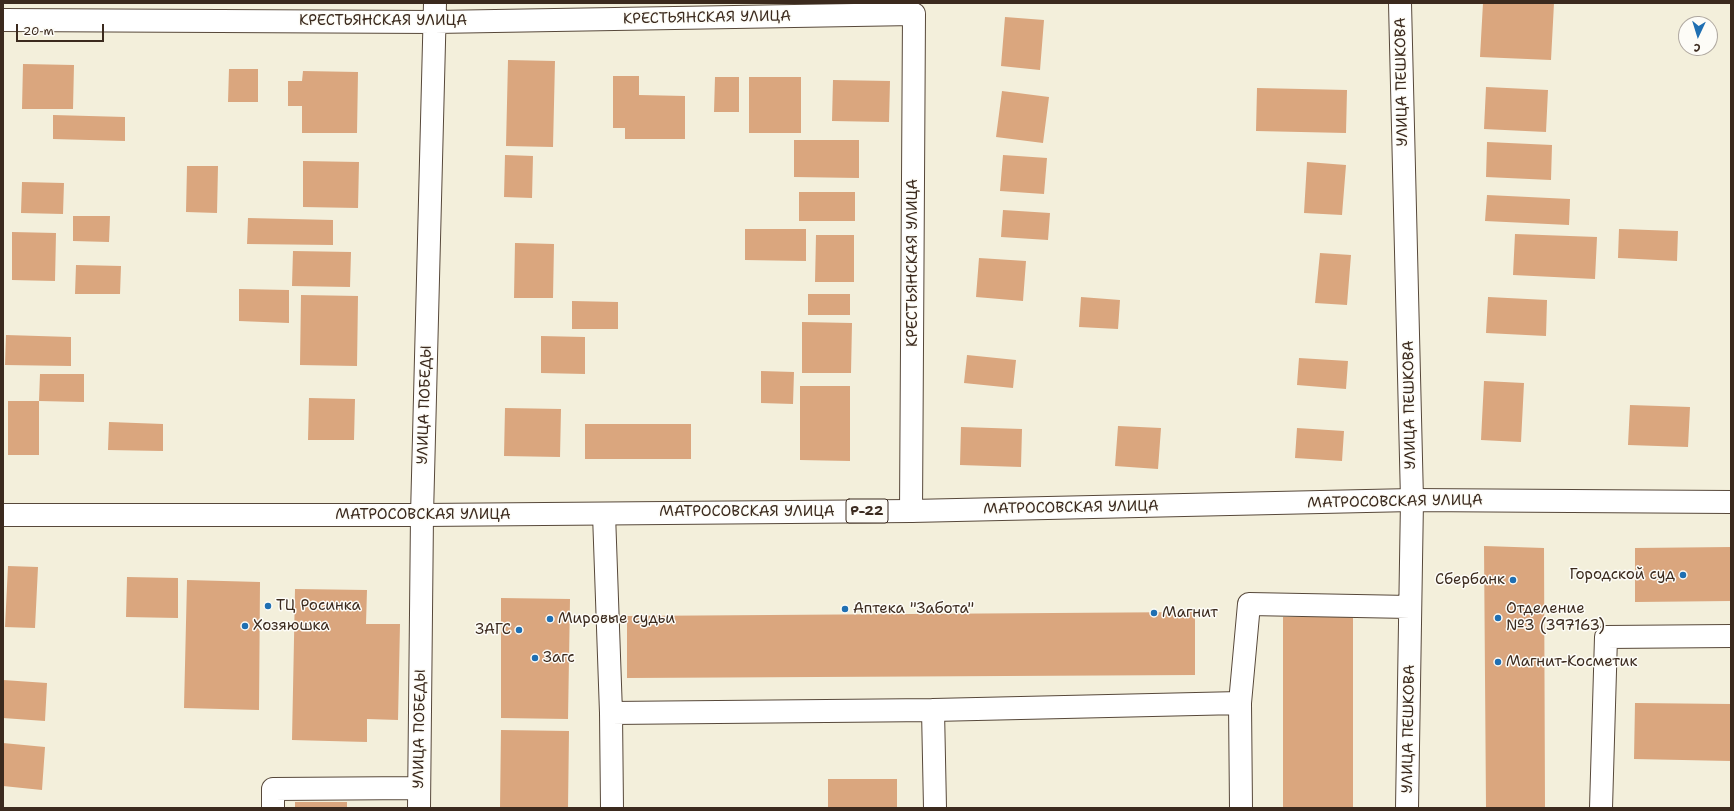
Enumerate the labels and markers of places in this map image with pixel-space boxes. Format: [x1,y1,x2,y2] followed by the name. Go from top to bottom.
[1569,566,1675,584] place label: Городской суд
[1678,570,1688,580] marker: Городской суд
[1435,571,1505,589] place label: Сбербанк
[1508,575,1518,585] marker: Сбербанк
[276,597,361,615] place label: ТЦ Росинка
[853,600,974,618] place label: Аптека "Забота"
[1506,600,1605,635] place label: Отделение №3 (397163)
[263,601,273,611] marker: ТЦ Росинка
[840,604,850,614] marker: Аптека "Забота"
[1162,604,1218,622] place label: Магнит
[1149,608,1159,618] marker: Магнит
[558,610,675,628] place label: Мировые судьи
[1493,613,1503,623] marker: Отделение №3 (397163)
[545,614,555,624] marker: Мировые судьи
[253,617,330,635] place label: Хозяюшка
[240,621,250,631] marker: Хозяюшка
[475,621,511,639] place label: ЗАГС
[514,625,524,635] marker: ЗАГС
[543,649,575,667] place label: Загс
[530,653,540,663] marker: Загс
[1506,653,1637,671] place label: Магнит-Косметик
[1493,657,1503,667] marker: Магнит-Косметик

